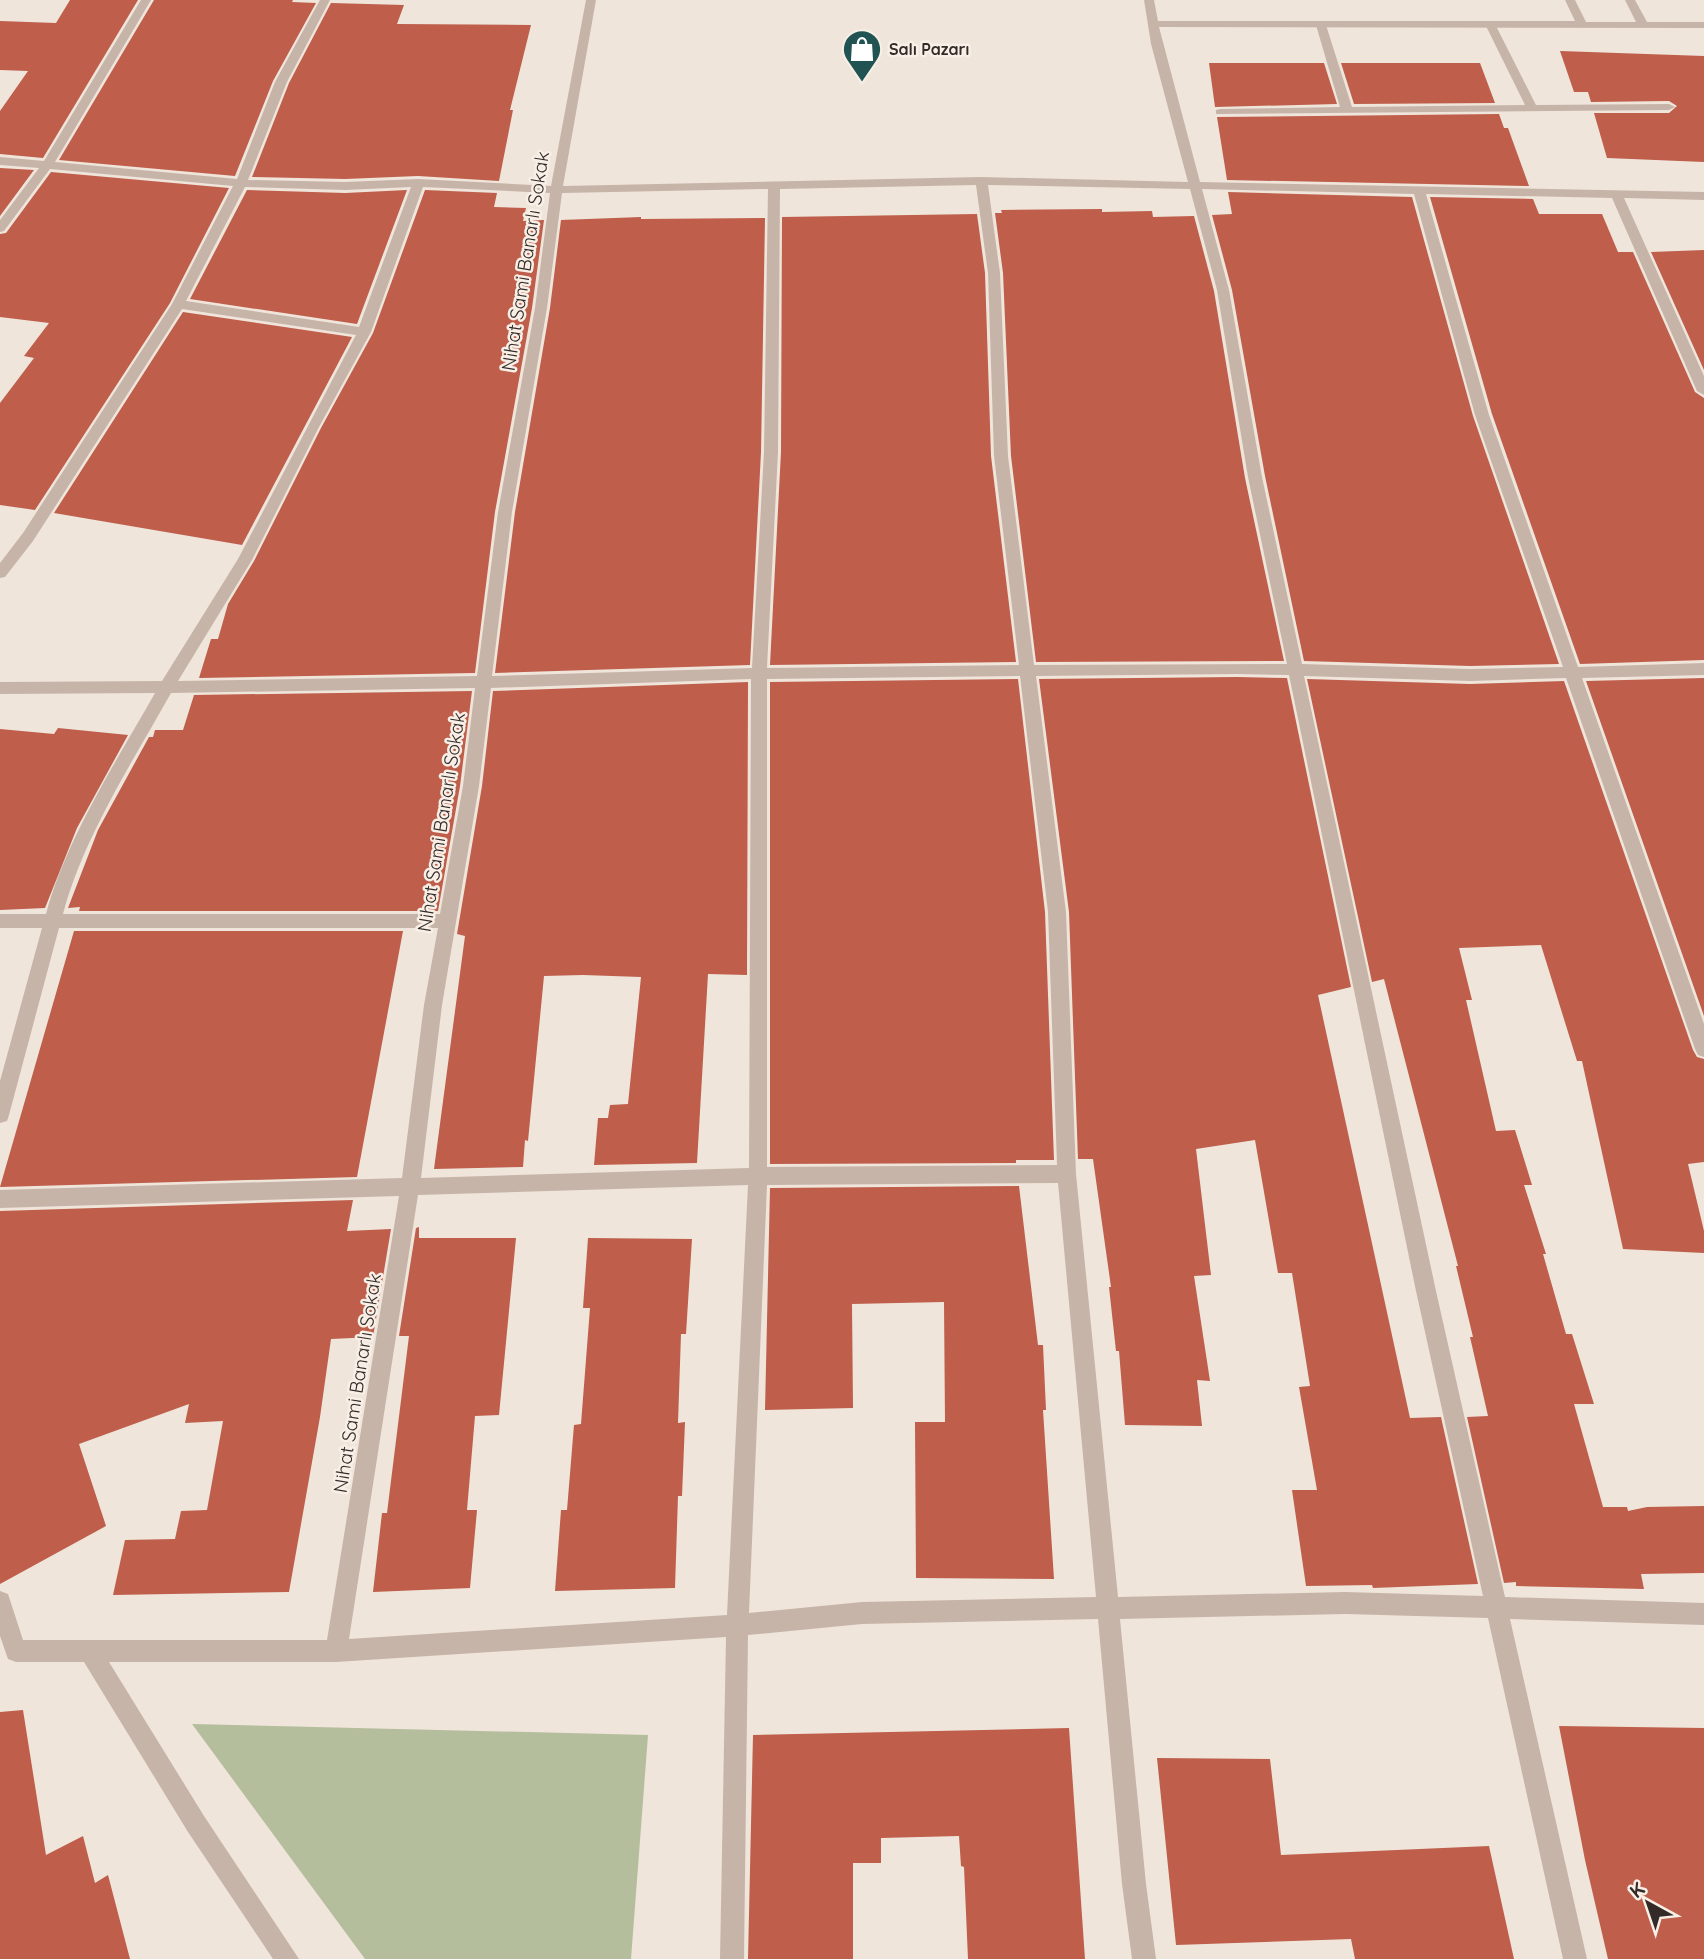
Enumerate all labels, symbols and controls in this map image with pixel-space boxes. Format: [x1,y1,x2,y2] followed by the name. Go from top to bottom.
[841,28,883,83] shop icon: Salı Pazarı
[889,39,969,59] place label: Salı Pazarı
[496,150,554,372] street label: Nihat Sami Banarlı Sokak
[412,711,470,933] street label: Nihat Sami Banarlı Sokak
[328,1272,386,1494] street label: Nihat Sami Banarlı Sokak
[1613,1868,1683,1938] north arrow
[1625,1877,1650,1903] text: K

